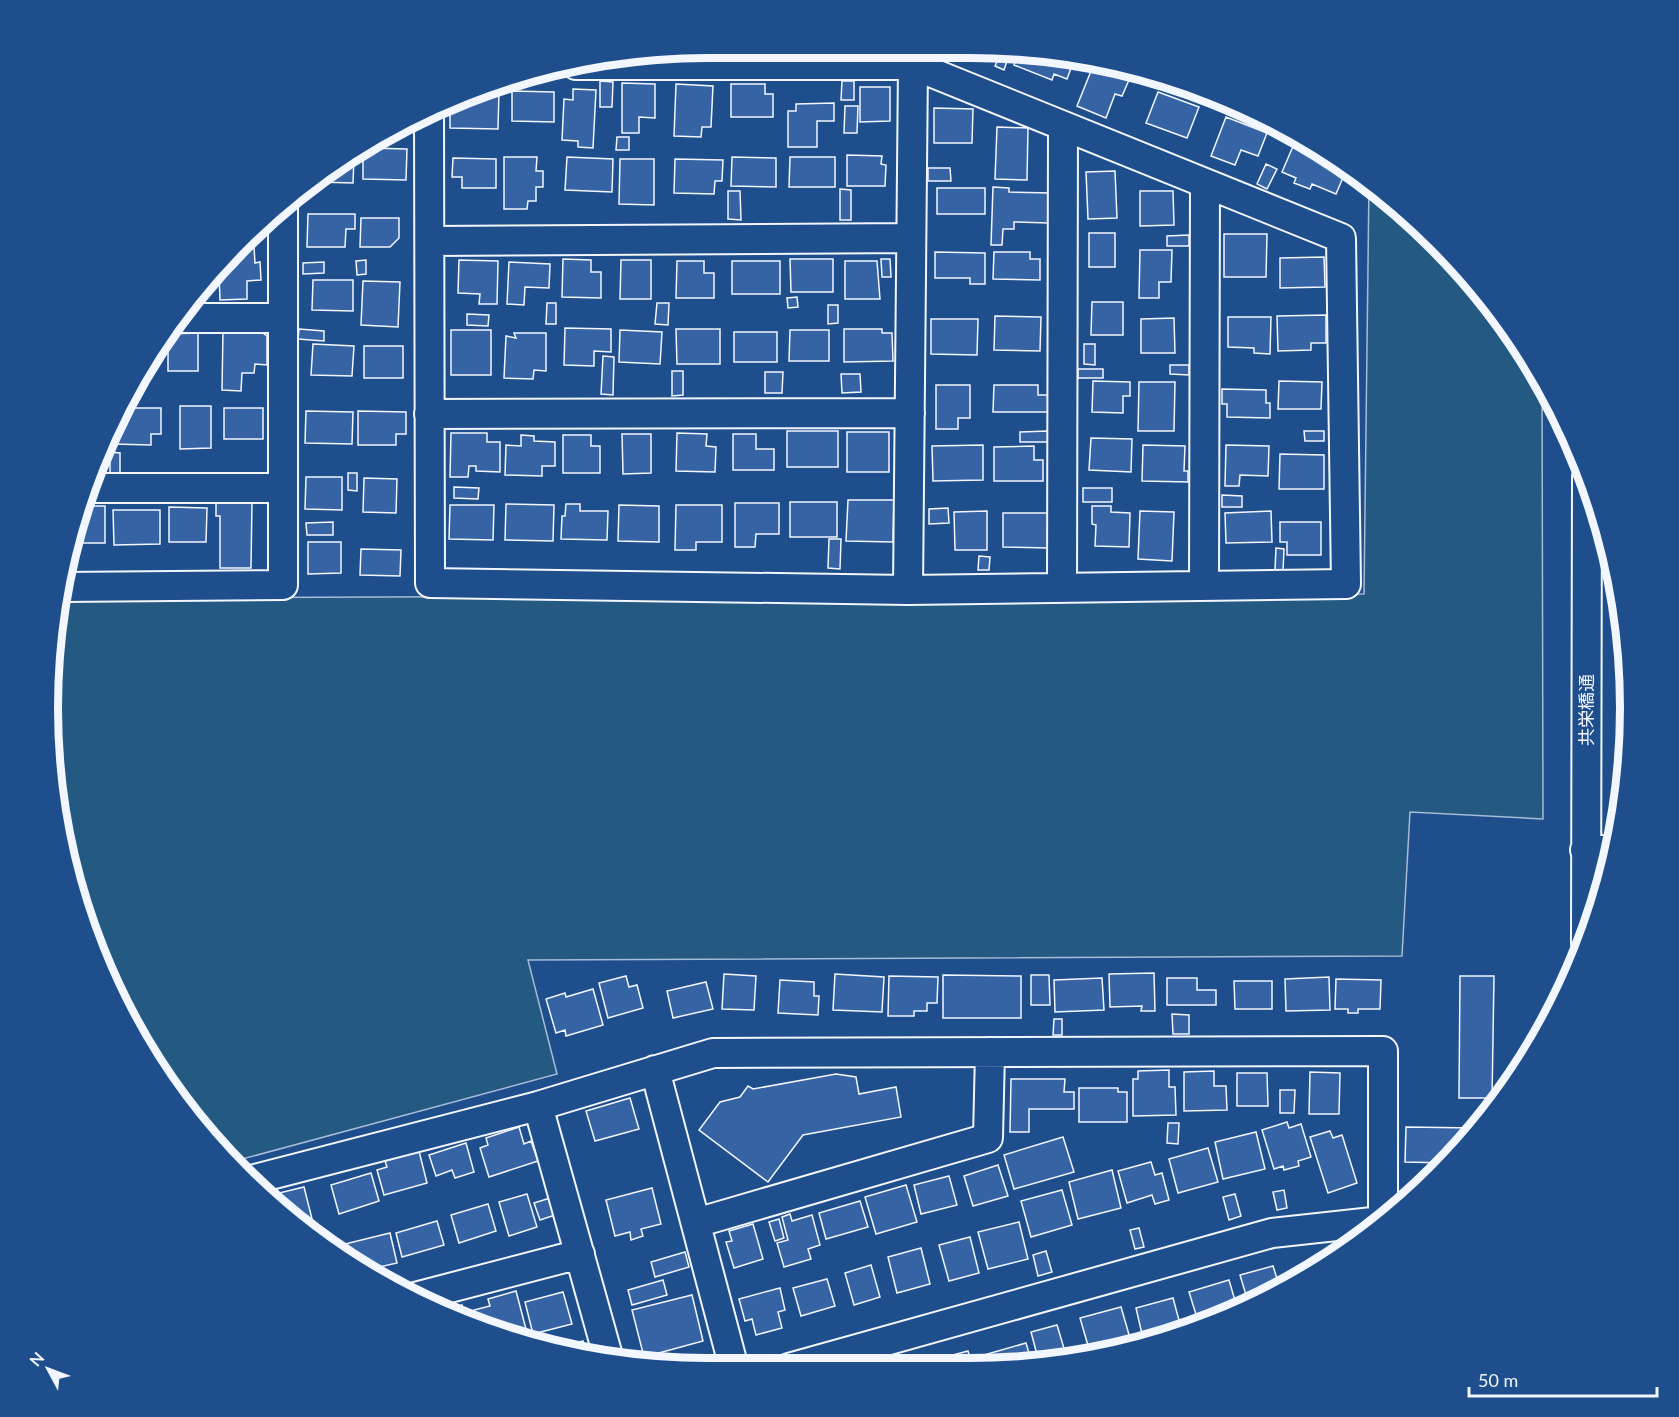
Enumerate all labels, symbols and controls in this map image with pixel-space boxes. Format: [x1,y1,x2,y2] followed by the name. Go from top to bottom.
[1575,674,1597,746] street label: 共栄橋通
[18,1339,78,1399] north arrow
[25,1348,48,1370] text: N
[1469,1360,1656,1398] scale bar
[1478,1369,1518,1391] text: 50 m

